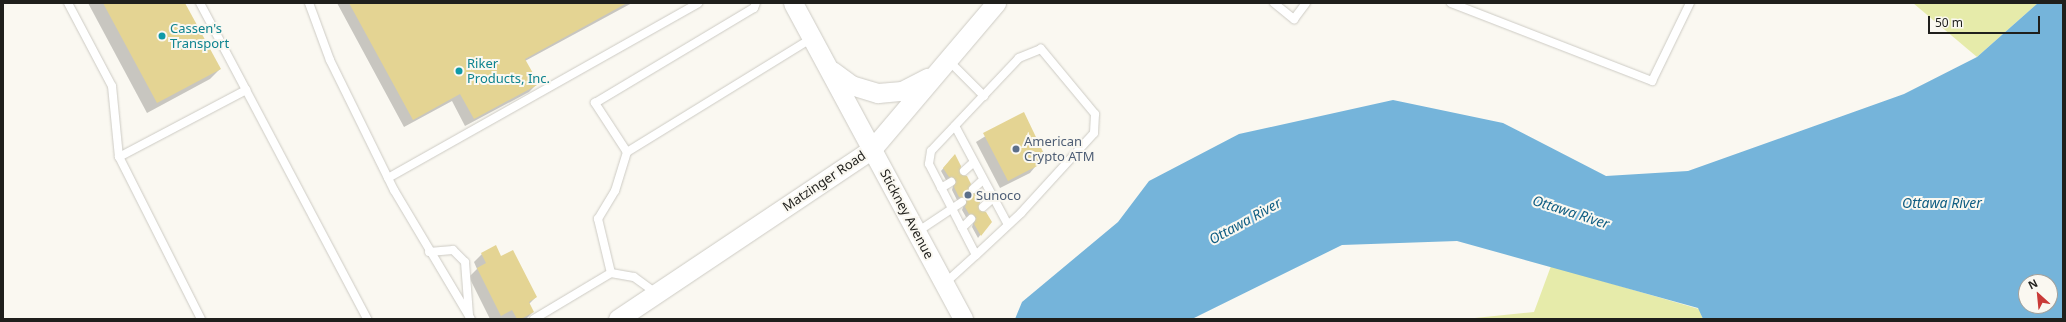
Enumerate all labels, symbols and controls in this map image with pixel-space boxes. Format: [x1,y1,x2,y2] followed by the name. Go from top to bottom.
[1930,8,2042,34] scale bar
[1935,14,1963,31] text: 50 m
[170,21,229,52] place label: Cassen's Transport
[157,31,167,41] marker: Cassen's Transport
[467,56,550,87] place label: Riker Products, Inc.
[454,66,464,76] marker: Riker Products, Inc.
[1024,134,1095,165] place label: American Crypto ATM
[1011,144,1021,154] marker: American Crypto ATM
[780,148,868,214] street label: Matzinger Road
[877,167,937,261] street label: Stickney Avenue
[976,187,1021,203] place label: Sunoco
[963,190,973,200] marker: Sunoco
[1530,192,1612,232] water label: Ottawa River
[1206,194,1284,248] water label: Ottawa River
[1902,195,1982,211] water label: Ottawa River
[2018,274,2058,314] north arrow
[2025,275,2040,292] text: N

